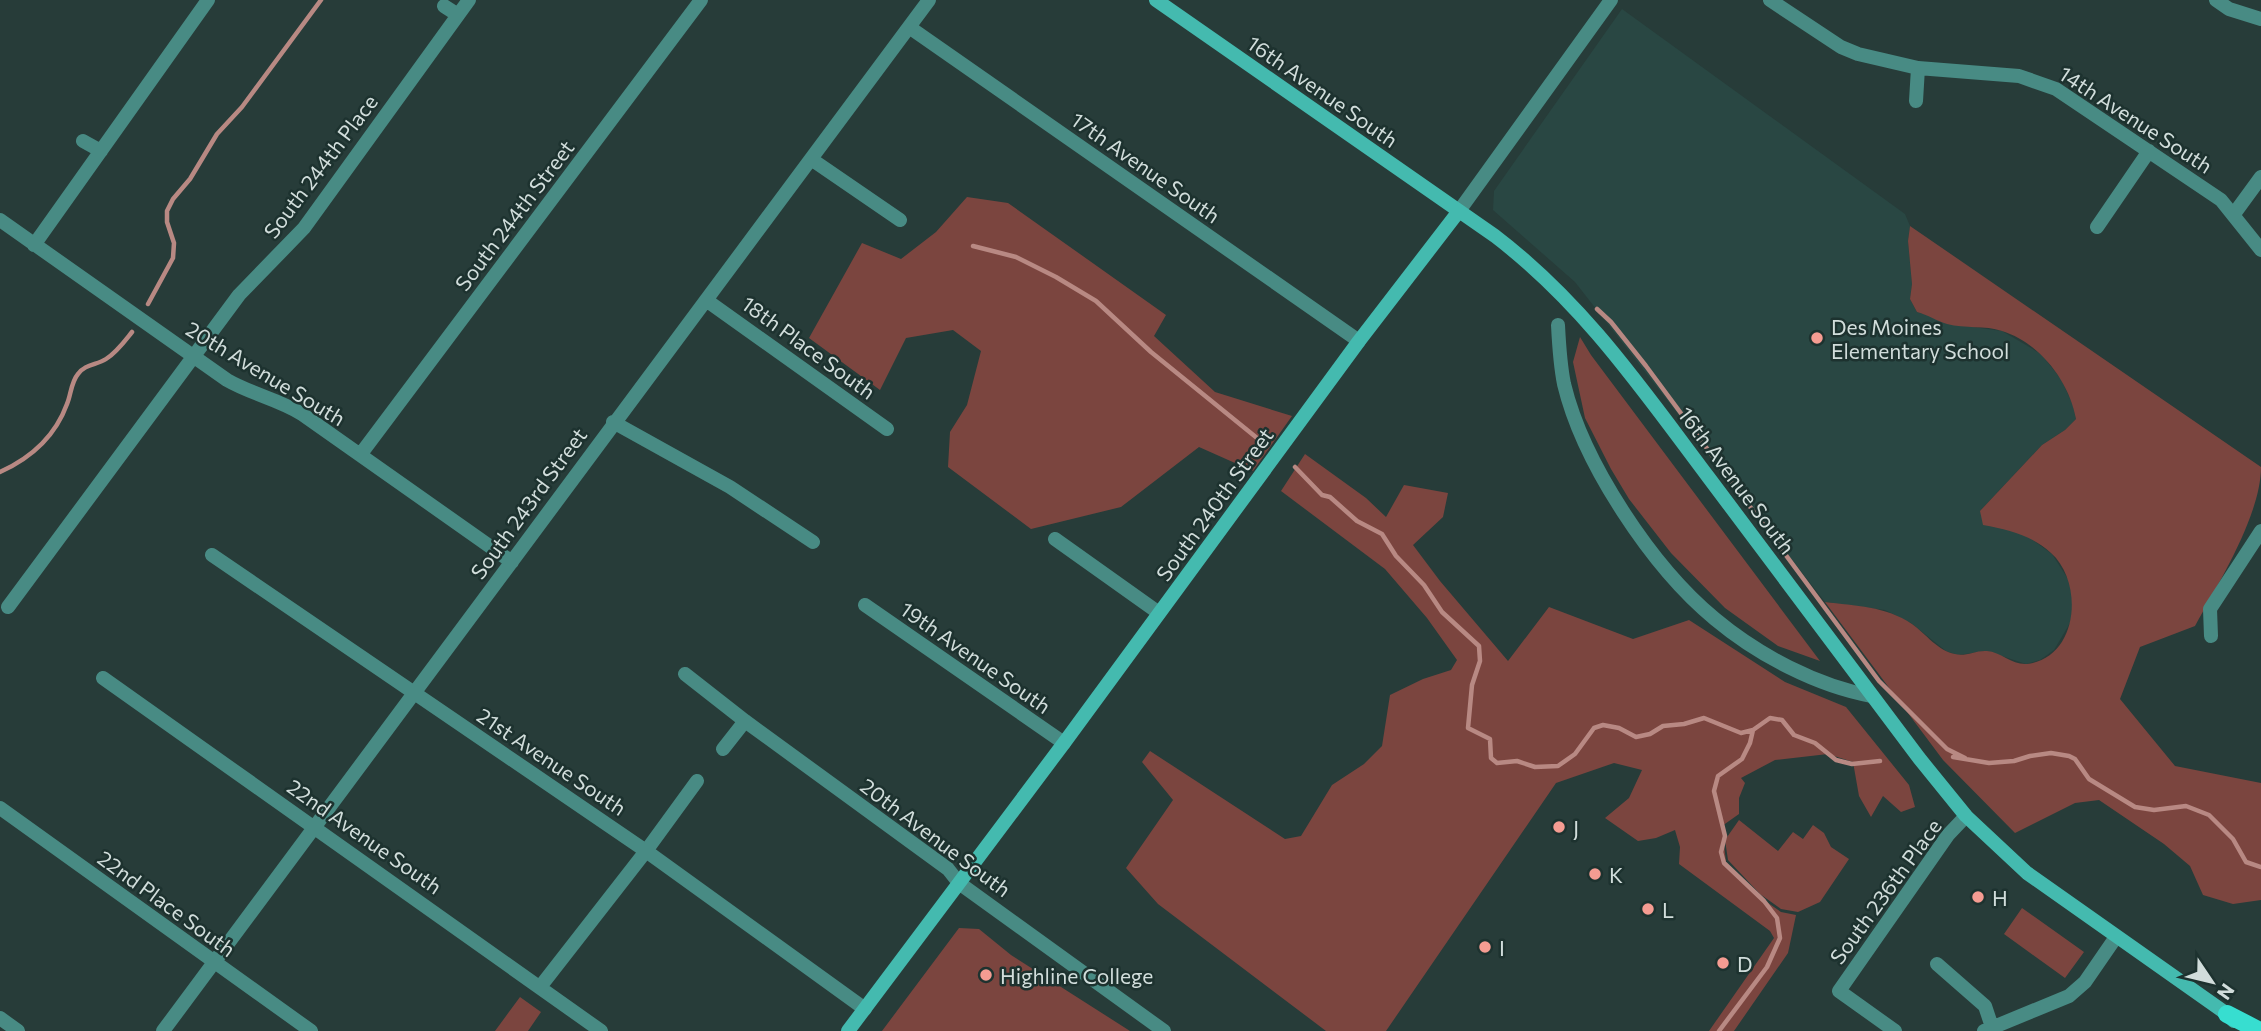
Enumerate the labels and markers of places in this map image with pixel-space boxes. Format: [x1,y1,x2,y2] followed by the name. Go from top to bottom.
[1831,314,2009,363] place label: Des Moines Elementary School
[1809,330,1825,346] marker: Des Moines Elementary School
[1573,815,1579,840] place label: J
[1551,819,1567,835] marker: J
[1609,862,1623,887] place label: K
[1587,866,1603,882] marker: K
[1992,885,2008,910] place label: H
[1970,889,1986,905] marker: H
[1662,897,1674,922] place label: L
[1640,901,1656,917] marker: L
[1499,935,1505,960] place label: I
[1477,939,1493,955] marker: I
[1737,951,1752,976] place label: D
[1715,955,1731,971] marker: D
[1000,963,1153,988] place label: Highline College
[978,967,994,983] marker: Highline College

